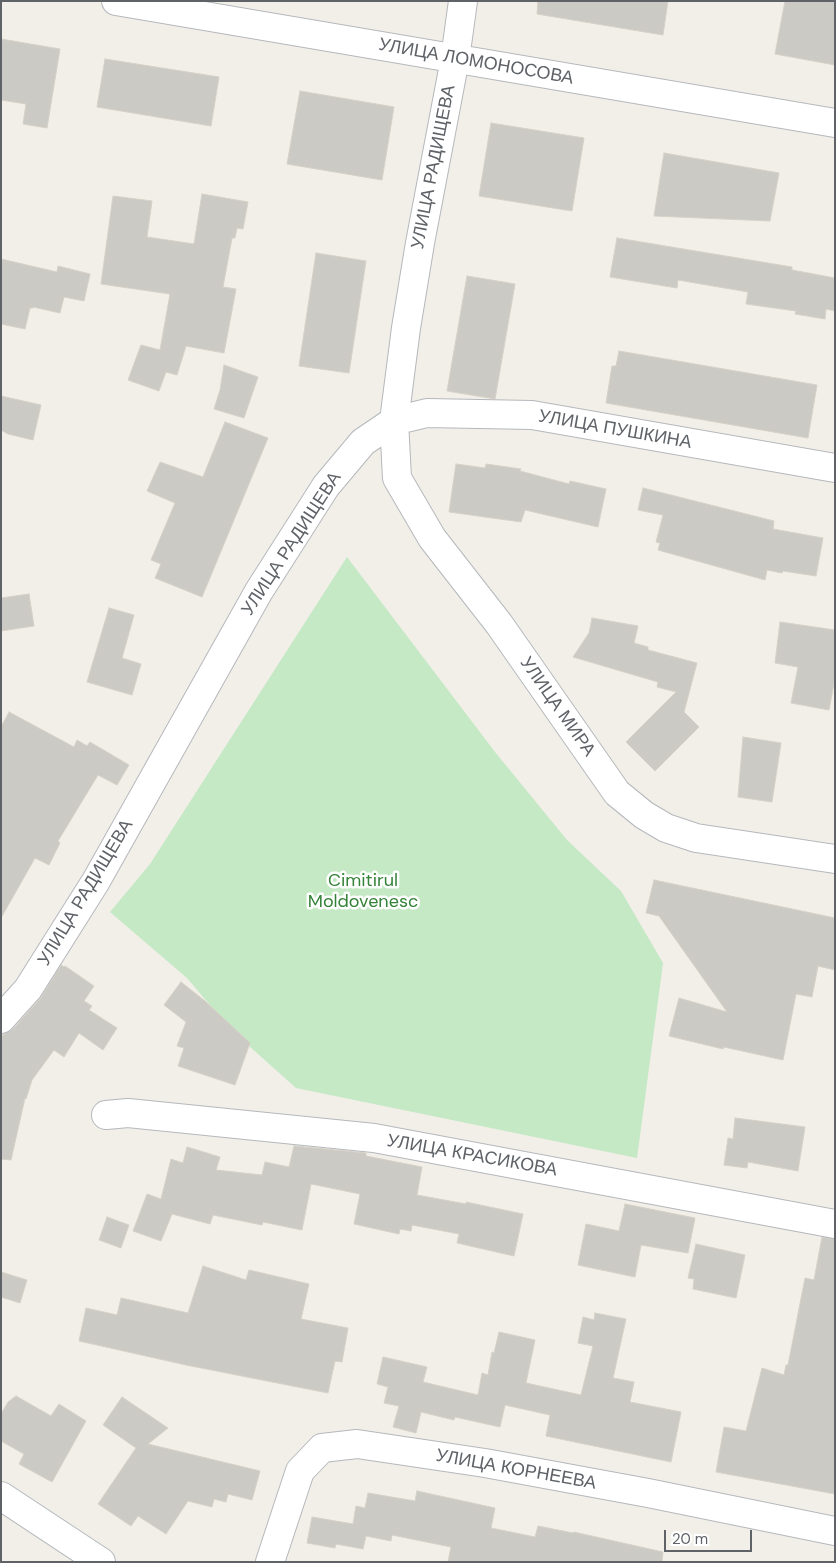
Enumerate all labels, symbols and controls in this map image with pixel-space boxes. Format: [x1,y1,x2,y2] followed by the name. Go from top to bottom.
[377,34,575,90] street label: УЛИЦА ЛОМОНОСОВА
[408,83,460,251] street label: УЛИЦА РАДИЩЕВА
[537,406,693,454] street label: УЛИЦА ПУШКИНА
[238,468,346,620] street label: УЛИЦА РАДИЩЕВА
[515,653,599,761] street label: УЛИЦА МИРА
[34,816,138,970] street label: УЛИЦА РАДИЩЕВА
[308,870,418,912] park label: Cimitirul Moldovenesc
[385,1130,559,1182] street label: УЛИЦА КРАСИКОВА
[434,1445,598,1495] street label: УЛИЦА КОРНЕЕВА
[666,1520,754,1552] scale bar
[672,1529,708,1549] text: 20 m

